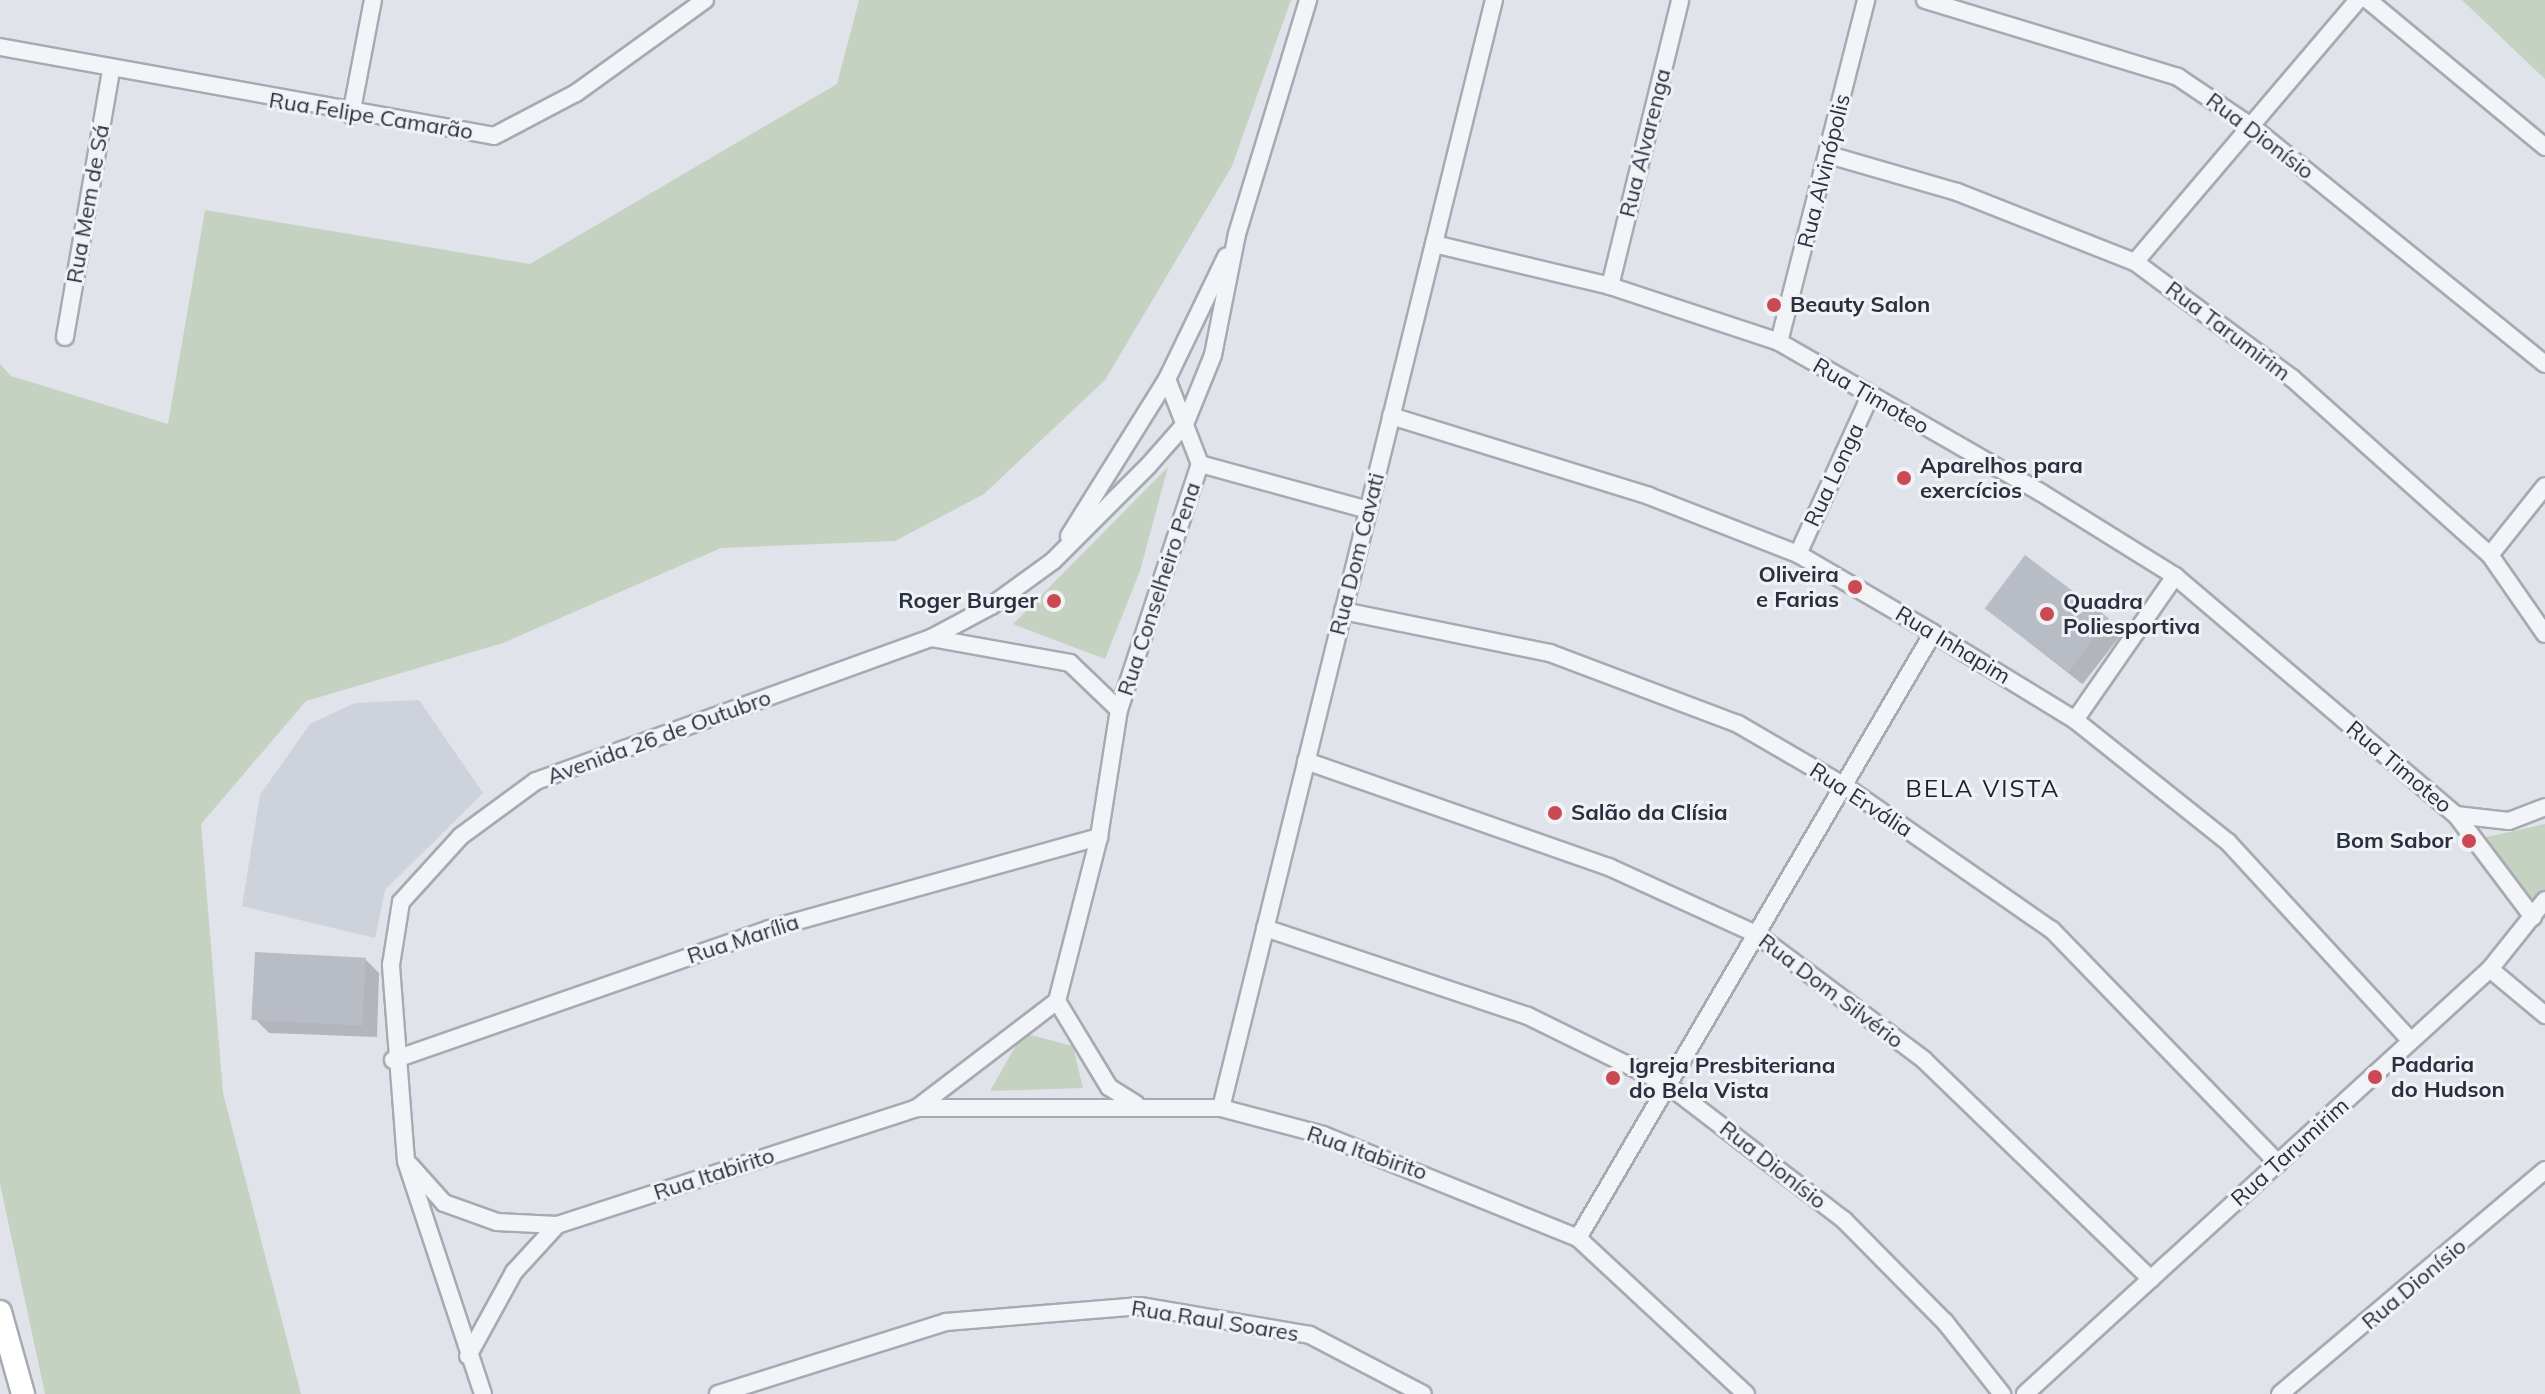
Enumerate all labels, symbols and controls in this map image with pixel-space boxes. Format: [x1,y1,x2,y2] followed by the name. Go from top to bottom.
[1614,66,1676,220] street label: Rua Alvarenga
[267,87,475,145] street label: Rua Felipe Camarão
[2201,87,2319,185] street label: Rua Dionísio
[1792,91,1856,251] street label: Rua Alvinópolis
[61,123,115,285] street label: Rua Mem de Sá
[2160,275,2296,387] street label: Rua Tarumirim
[1790,292,1930,318] place label: Beauty Salon
[1765,296,1783,314] marker: Beauty Salon
[1808,352,1934,440] street label: Rua Timoteo
[1799,419,1869,531] street label: Rua Longa
[1920,452,2083,504] place label: Aparelhos para exercícios
[1895,469,1913,487] marker: Aparelhos para exercícios
[1324,470,1390,638] street label: Rua Dom Cavati
[1112,479,1206,699] street label: Rua Conselheiro Pena
[1756,561,1839,612] place label: Oliveira e Farias
[1846,578,1864,596] marker: Oliveira e Farias
[898,588,1038,614] place label: Roger Burger
[2063,588,2200,640] place label: Quadra Poliesportiva
[1045,592,1063,610] marker: Roger Burger
[1891,600,2015,690] street label: Rua Inhapim
[2038,605,2056,623] marker: Quadra Poliesportiva
[544,684,774,790] street label: Avenida 26 de Outubro
[2341,715,2457,819] street label: Rua Timoteo
[1805,757,1917,843] street label: Rua Ervália
[1906,775,2060,803] district label: BELA VISTA
[1571,800,1728,826] place label: Salão da Clísia
[1546,804,1564,822] marker: Salão da Clísia
[2336,828,2453,854] place label: Bom Sabor
[2460,832,2478,850] marker: Bom Sabor
[684,909,802,969] street label: Rua Marília
[1753,928,1909,1054] street label: Rua Dom Silvério
[2391,1051,2505,1102] place label: Padaria do Hudson
[1629,1052,1835,1104] place label: Igreja Presbiteriana do Bela Vista
[2366,1068,2384,1086] marker: Padaria do Hudson
[1604,1069,1622,1087] marker: Igreja Presbiteriana do Bela Vista
[2226,1092,2354,1212] street label: Rua Tarumirim
[1714,1115,1832,1215] street label: Rua Dionísio
[1303,1120,1431,1186] street label: Rua Itabirito
[650,1142,778,1206] street label: Rua Itabirito
[2357,1233,2471,1335] street label: Rua Dionísio
[1129,1295,1301,1347] street label: Rua Raul Soares

